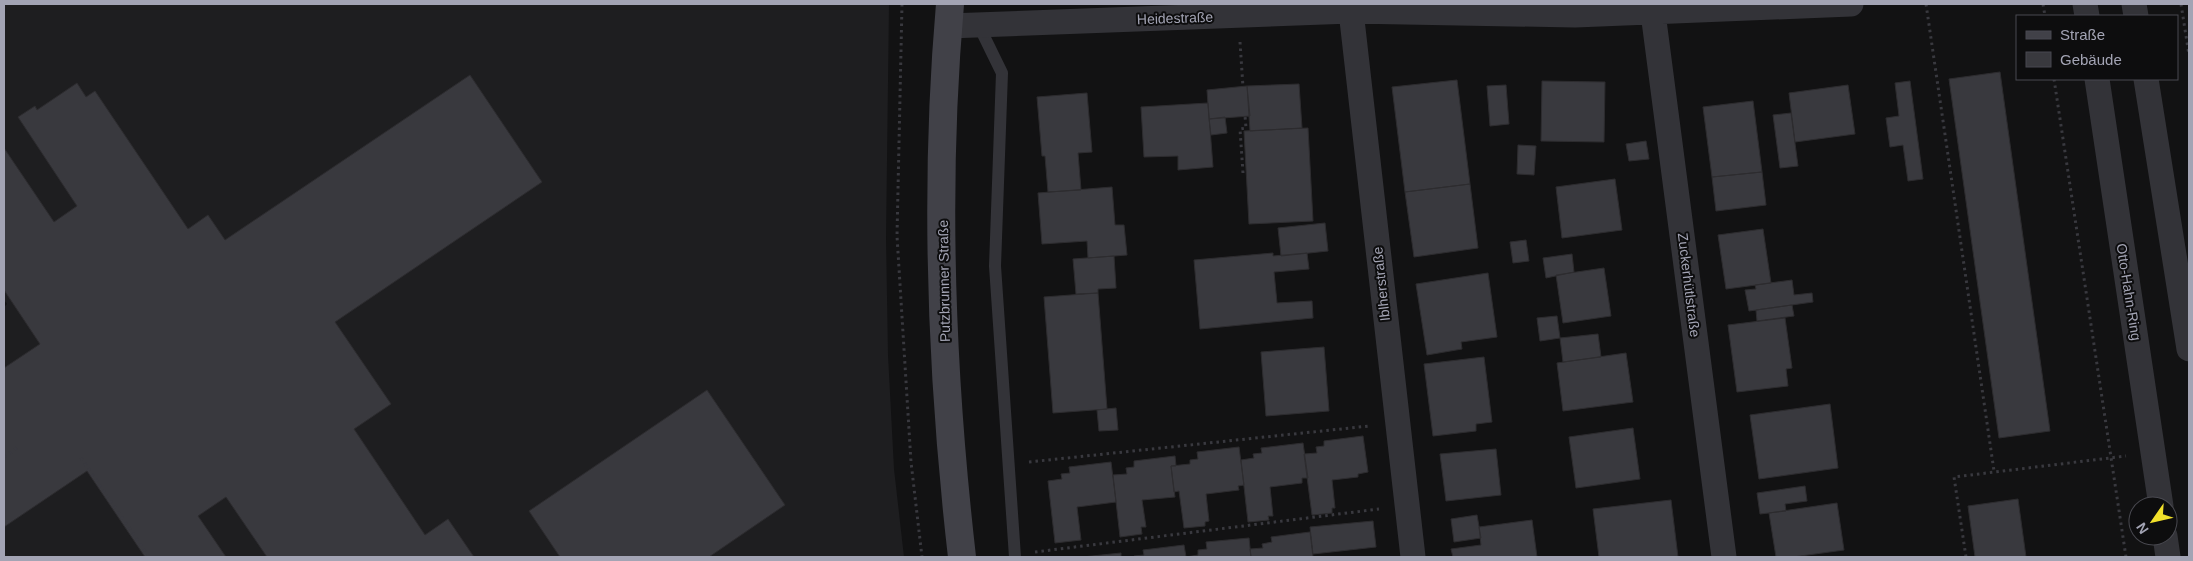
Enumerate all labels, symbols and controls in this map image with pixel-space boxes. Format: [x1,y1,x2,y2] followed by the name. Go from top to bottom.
[1137,9,1214,27] street label: Heidestraße
[2016,15,2178,80] legend
[2060,26,2105,43] text: Straße
[2060,51,2122,68] text: Gebäude
[935,220,953,342] street label: Putzbrunner Straße
[1675,232,1703,338] street label: Zuckerhütlstraße
[2113,242,2145,342] street label: Otto-Hahn-Ring
[1369,246,1393,322] street label: Iblherstraße
[2128,496,2178,546] north arrow
[2133,520,2152,537] text: N

